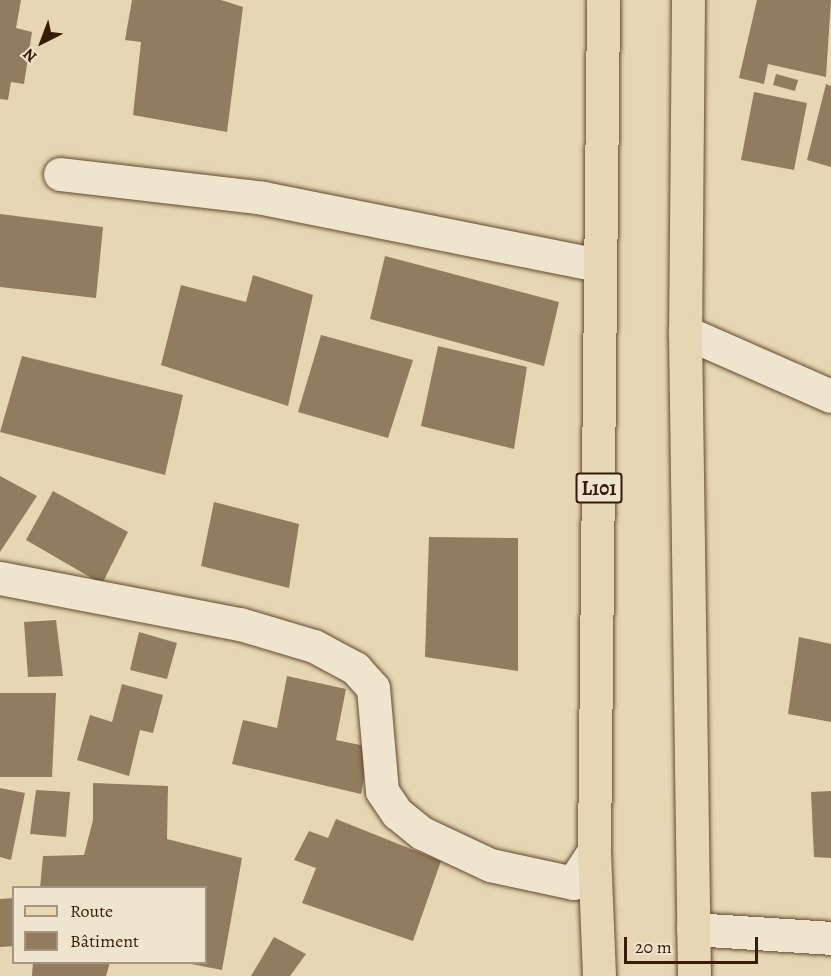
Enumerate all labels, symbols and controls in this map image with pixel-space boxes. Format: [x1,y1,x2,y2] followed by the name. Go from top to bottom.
[12,12,72,72] north arrow
[18,43,42,67] text: N
[575,471,623,505] road number: L101
[12,886,207,964] legend
[70,899,113,923] text: Route
[627,925,760,963] scale bar
[70,929,139,953] text: Bâtiment
[635,935,672,959] text: 20 m

